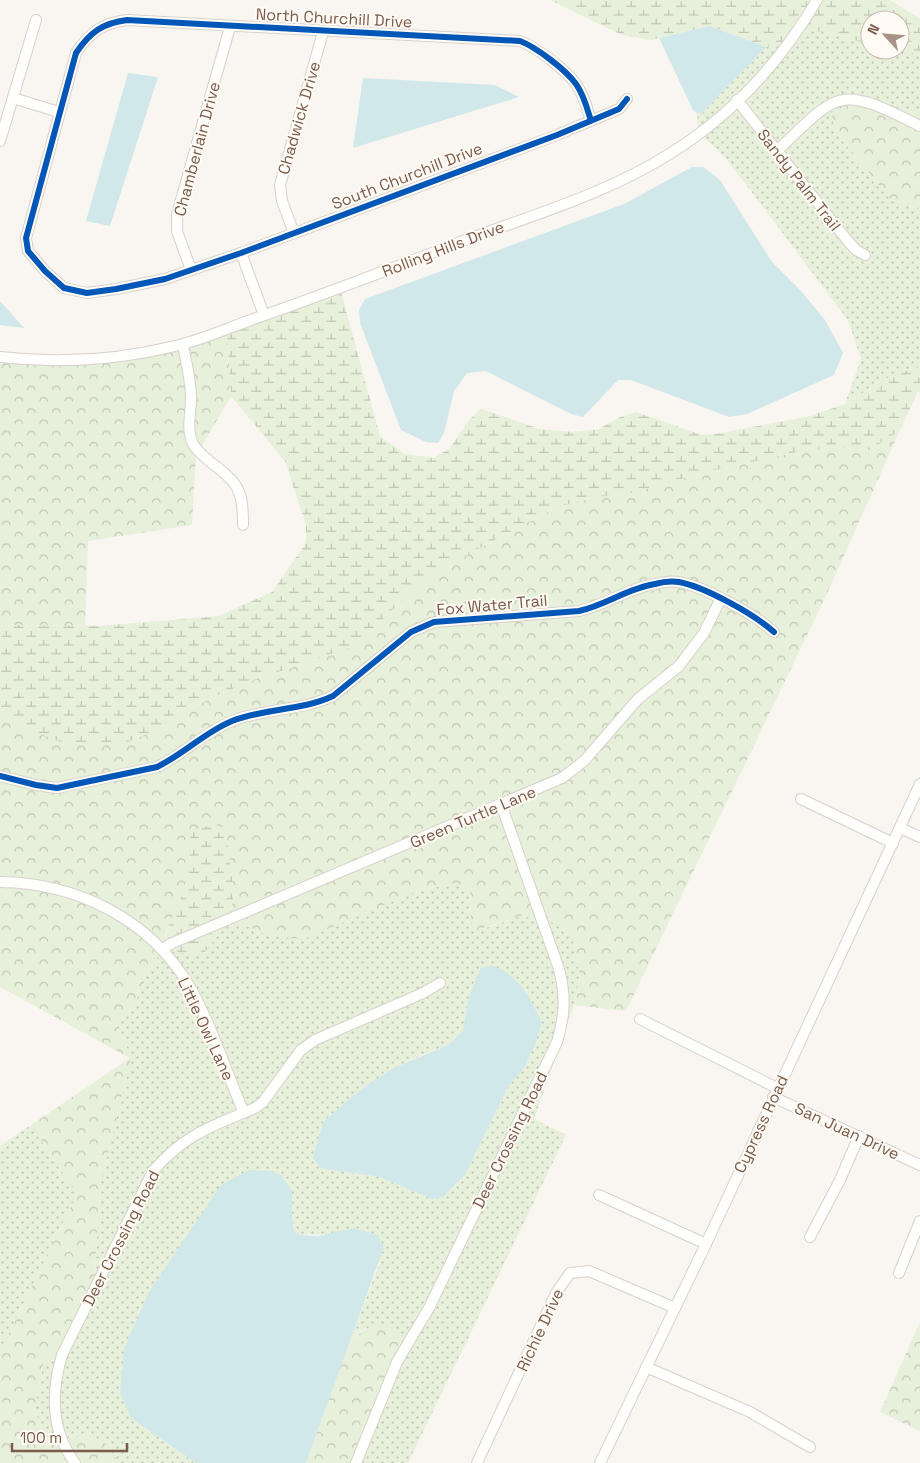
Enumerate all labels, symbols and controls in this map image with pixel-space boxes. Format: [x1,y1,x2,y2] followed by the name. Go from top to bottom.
[255,3,413,33] street label: North Churchill Drive
[860,10,910,60] north arrow
[863,21,883,37] text: N
[273,59,325,177] street label: Chadwick Drive
[169,80,225,218] street label: Chamberlain Drive
[753,125,845,235] street label: Sandy Palm Trail
[329,138,485,214] street label: South Churchill Drive
[379,216,507,282] street label: Rolling Hills Drive
[436,590,548,620] street label: Fox Water Trail
[407,781,539,853] street label: Green Turtle Lane
[173,974,239,1084] street label: Little Owl Lane
[468,1068,552,1212] street label: Deer Crossing Road
[729,1072,793,1176] street label: Cypress Road
[791,1098,903,1164] street label: San Juan Drive
[78,1166,164,1310] street label: Deer Crossing Road
[512,1285,568,1375] street label: Richie Drive
[12,1420,128,1452] scale bar
[20,1428,62,1447] text: 100 m

